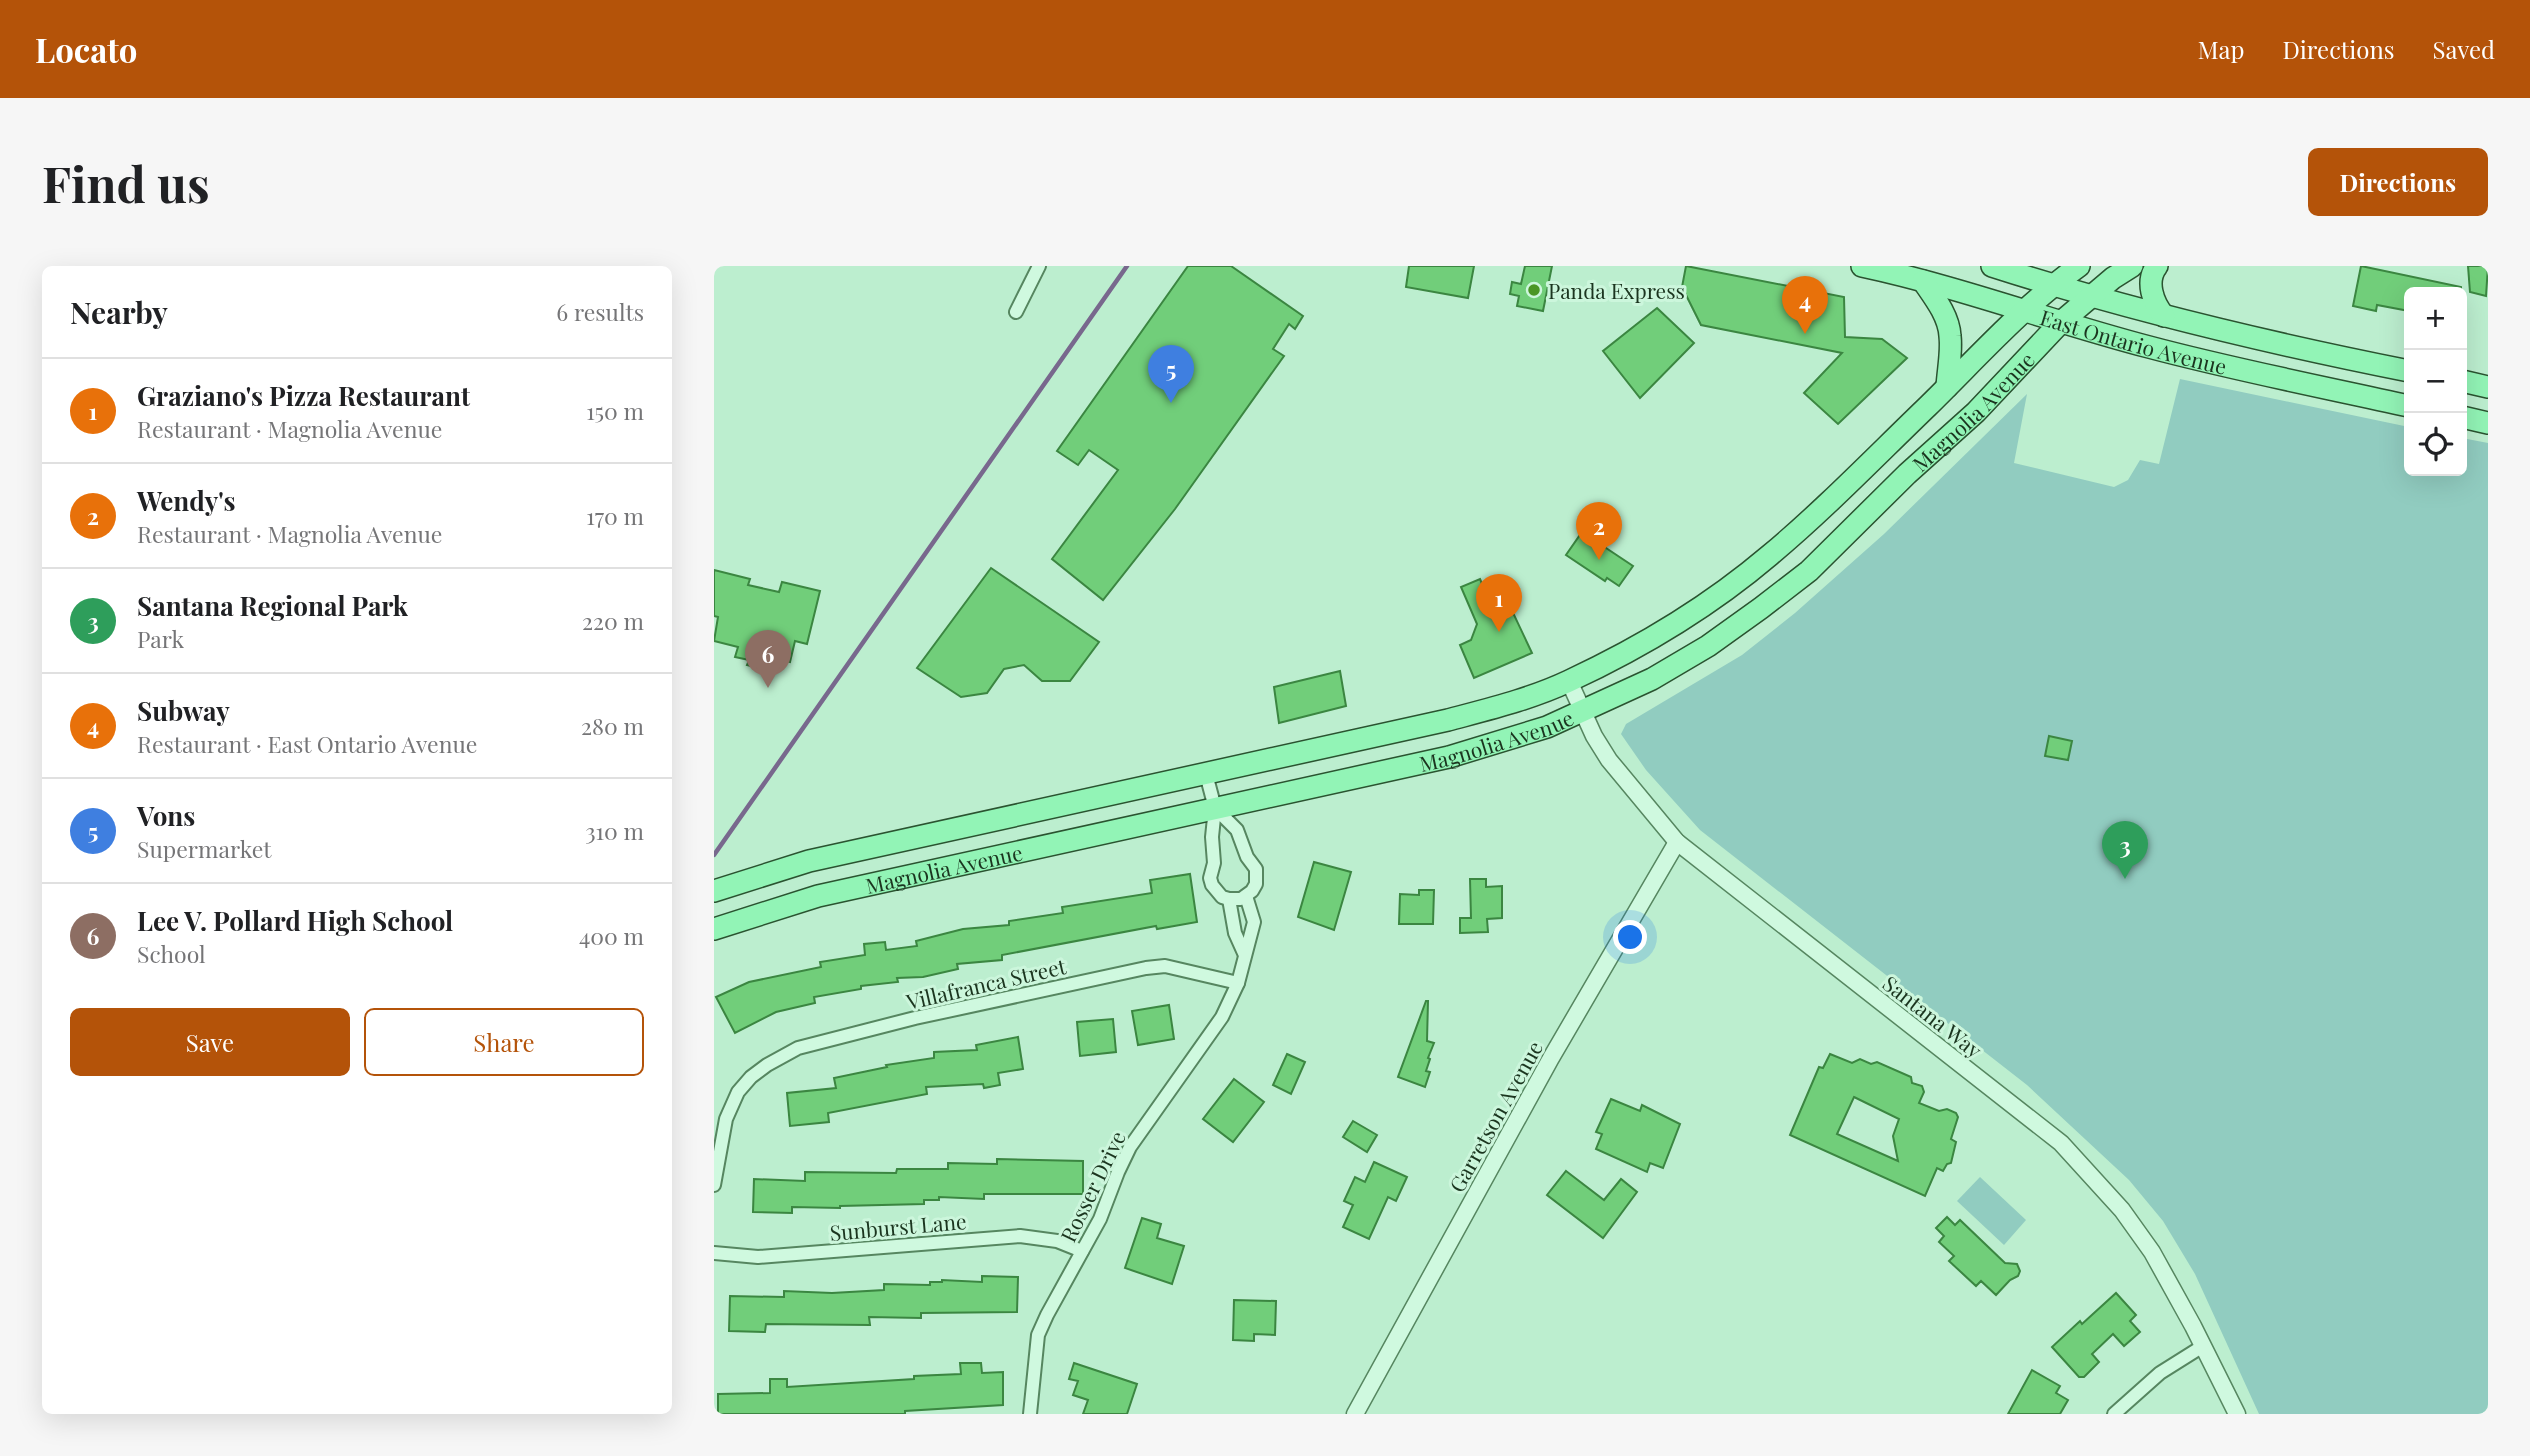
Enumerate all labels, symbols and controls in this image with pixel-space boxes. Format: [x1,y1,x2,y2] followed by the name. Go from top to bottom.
[35,27,137,71] text: Locato
[2198,33,2244,65] text: Map
[2282,33,2395,65] text: Directions
[2433,33,2495,65] text: Saved
[2308,148,2488,216] button: Directions
[42,150,210,215] text: Find us
[1548,276,1685,304] place label: Panda Express
[1782,276,1828,334] pin: 4
[1526,282,1542,298] marker: Panda Express
[2404,287,2467,476] map controls
[2404,287,2467,350] button: +
[70,292,168,332] text: Nearby
[556,296,644,327] text: 6 results
[2037,302,2230,380] street label: East Ontario Avenue
[1148,345,1194,403] pin: 5
[1906,345,2040,477] street label: Magnolia Avenue
[2404,350,2467,413] button: −
[137,378,470,413] text: Graziano's Pizza Restaurant
[89,395,97,426] text: 1
[586,395,644,426] text: 150 m
[137,413,442,444] text: Restaurant · Magnolia Avenue
[2404,413,2467,476] button: locate
[137,483,235,518] text: Wendy's
[87,500,99,531] text: 2
[586,500,644,531] text: 170 m
[1576,502,1622,560] pin: 2
[137,518,442,549] text: Restaurant · Magnolia Avenue
[1476,574,1522,632] pin: 1
[137,588,408,623] text: Santana Regional Park
[87,605,99,636] text: 3
[582,605,644,636] text: 220 m
[137,623,184,654] text: Park
[745,630,791,688] pin: 6
[137,693,230,728] text: Subway
[1417,703,1578,777] street label: Magnolia Avenue
[87,710,99,741] text: 4
[581,710,644,741] text: 280 m
[137,728,478,759] text: Restaurant · East Ontario Avenue
[137,798,195,833] text: Vons
[88,815,98,846] text: 5
[585,815,644,846] text: 310 m
[2102,821,2148,879] pin: 3
[137,833,271,864] text: Supermarket
[863,837,1025,899] street label: Magnolia Avenue
[137,903,453,938] text: Lee V. Pollard High School
[87,920,99,951] text: 6
[579,920,644,951] text: 400 m
[1613,920,1647,954] your location
[137,938,206,969] text: School
[903,951,1069,1015] street label: Villafranca Street
[1878,969,1989,1064] street label: Santana Way
[70,1008,350,1076] button: Save
[364,1008,644,1076] button: Share
[1442,1035,1548,1197] street label: Garretson Avenue
[1053,1126,1131,1246] street label: Rosser Drive
[828,1206,968,1246] street label: Sunburst Lane

